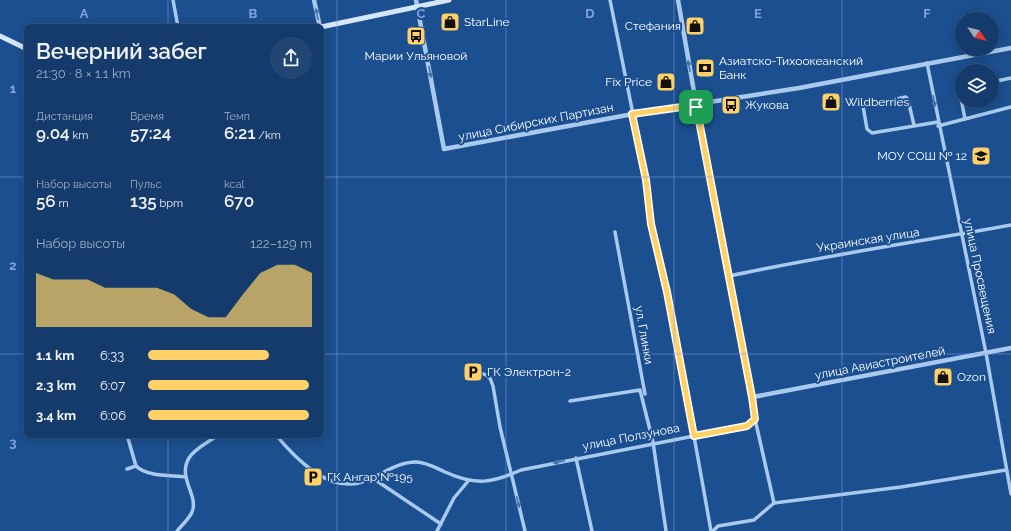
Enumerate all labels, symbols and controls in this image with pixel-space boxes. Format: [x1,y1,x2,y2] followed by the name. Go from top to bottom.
[80,6,89,21] text: A
[249,6,258,21] text: B
[417,6,426,21] text: C
[585,6,595,21] text: D
[754,6,762,21] text: E
[923,6,931,21] text: F
[313,7,319,20] one-way arrow
[439,11,461,33] shop icon: StarLine
[955,12,999,56] north arrow
[955,12,999,108] map controls
[464,15,510,29] place label: StarLine
[684,15,706,37] shop icon: Стефания
[625,19,681,33] place label: Стефания
[405,25,427,47] bus stop icon: Марии Ульяновой
[270,37,312,79] button: share
[36,38,207,64] text: Вечерний забег
[365,49,467,63] place label: Марии Ульяновой
[719,54,863,82] place label: Азиатско-Тихоокеанский Банк
[694,57,716,79] bank icon: Азиатско-Тихоокеанский Банк
[686,60,692,72] one-way arrow
[955,64,999,108] button: layers
[36,66,131,81] text: 21:30 · 8 × 1.1 km
[427,66,433,78] one-way arrow
[655,71,677,93] shop icon: Fix Price
[605,75,652,89] place label: Fix Price
[10,81,17,96] text: 1
[679,90,713,124] pin
[820,91,842,113] shop icon: Wildberries
[720,94,742,116] bus stop icon: Жукова
[845,95,909,109] place label: Wildberries
[931,95,937,107] one-way arrow
[685,96,707,118] icon: arrive
[745,98,789,112] place label: Жукова
[457,100,615,144] street label: улица Сибирских Партизан
[36,110,93,123] text: Дистанция
[130,110,164,123] text: Время
[224,110,250,123] text: Темп
[36,123,70,143] text: 9.04
[130,123,171,143] text: 57:24
[224,123,255,143] text: 6:21
[70,129,88,142] text: km
[255,129,281,142] text: /km
[970,145,992,167] school or university icon: МОУ СОШ № 12
[877,149,967,163] place label: МОУ СОШ № 12
[36,178,111,191] text: Набор высоты
[130,178,161,191] text: Пульс
[224,178,245,191] text: kcal
[36,191,56,211] text: 56
[130,191,157,211] text: 135
[224,191,254,211] text: 670
[56,197,69,210] text: m
[157,197,183,210] text: bpm
[961,217,999,335] street label: улица Просвещения
[816,225,920,255] street label: Украинская улица
[36,236,125,251] text: Набор высоты
[250,236,312,251] text: 122–129 m
[9,258,17,273] text: 2
[632,305,656,365] street label: ул. Глинки
[814,343,946,383] street label: улица Авиастроителей
[36,348,74,363] text: 1.1 km
[100,348,124,363] text: 6:33
[462,361,484,383] parking icon: ГК Электрон-2
[487,365,571,379] place label: ГК Электрон-2
[932,366,954,388] shop icon: Ozon
[957,370,986,384] place label: Ozon
[36,378,76,393] text: 2.3 km
[100,378,125,393] text: 6:07
[36,408,76,423] text: 3.4 km
[100,408,126,423] text: 6:06
[581,421,681,453] street label: улица Ползунова
[9,435,17,450] text: 3
[553,459,565,465] one-way arrow
[302,466,324,488] parking icon: ГК Ангар №195
[327,470,413,484] place label: ГК Ангар №195
[516,496,522,509] one-way arrow

